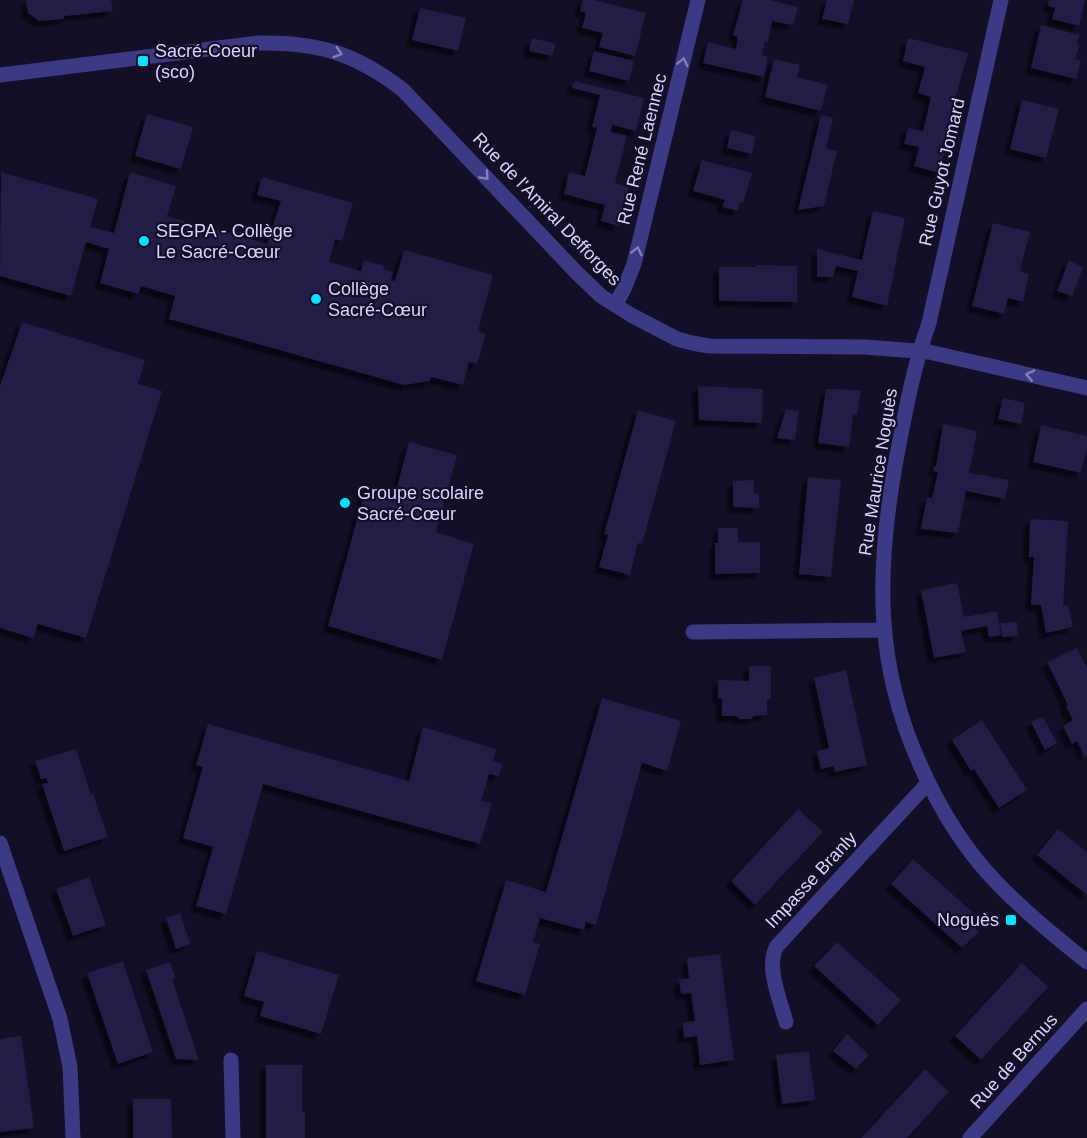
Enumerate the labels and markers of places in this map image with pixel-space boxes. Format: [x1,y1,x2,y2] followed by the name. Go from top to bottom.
[155,41,257,82] place label: Sacré-Coeur (sco)
[136,54,150,68] marker: Sacré-Coeur (sco)
[156,221,293,262] place label: SEGPA - Collège Le Sacré-Cœur
[137,234,151,248] marker: SEGPA - Collège Le Sacré-Cœur
[328,279,427,320] place label: Collège Sacré-Cœur
[309,292,323,306] marker: Collège Sacré-Cœur
[357,483,484,524] place label: Groupe scolaire Sacré-Cœur
[338,496,352,510] marker: Groupe scolaire Sacré-Cœur
[937,910,999,930] place label: Noguès
[1004,913,1018,927] marker: Noguès

